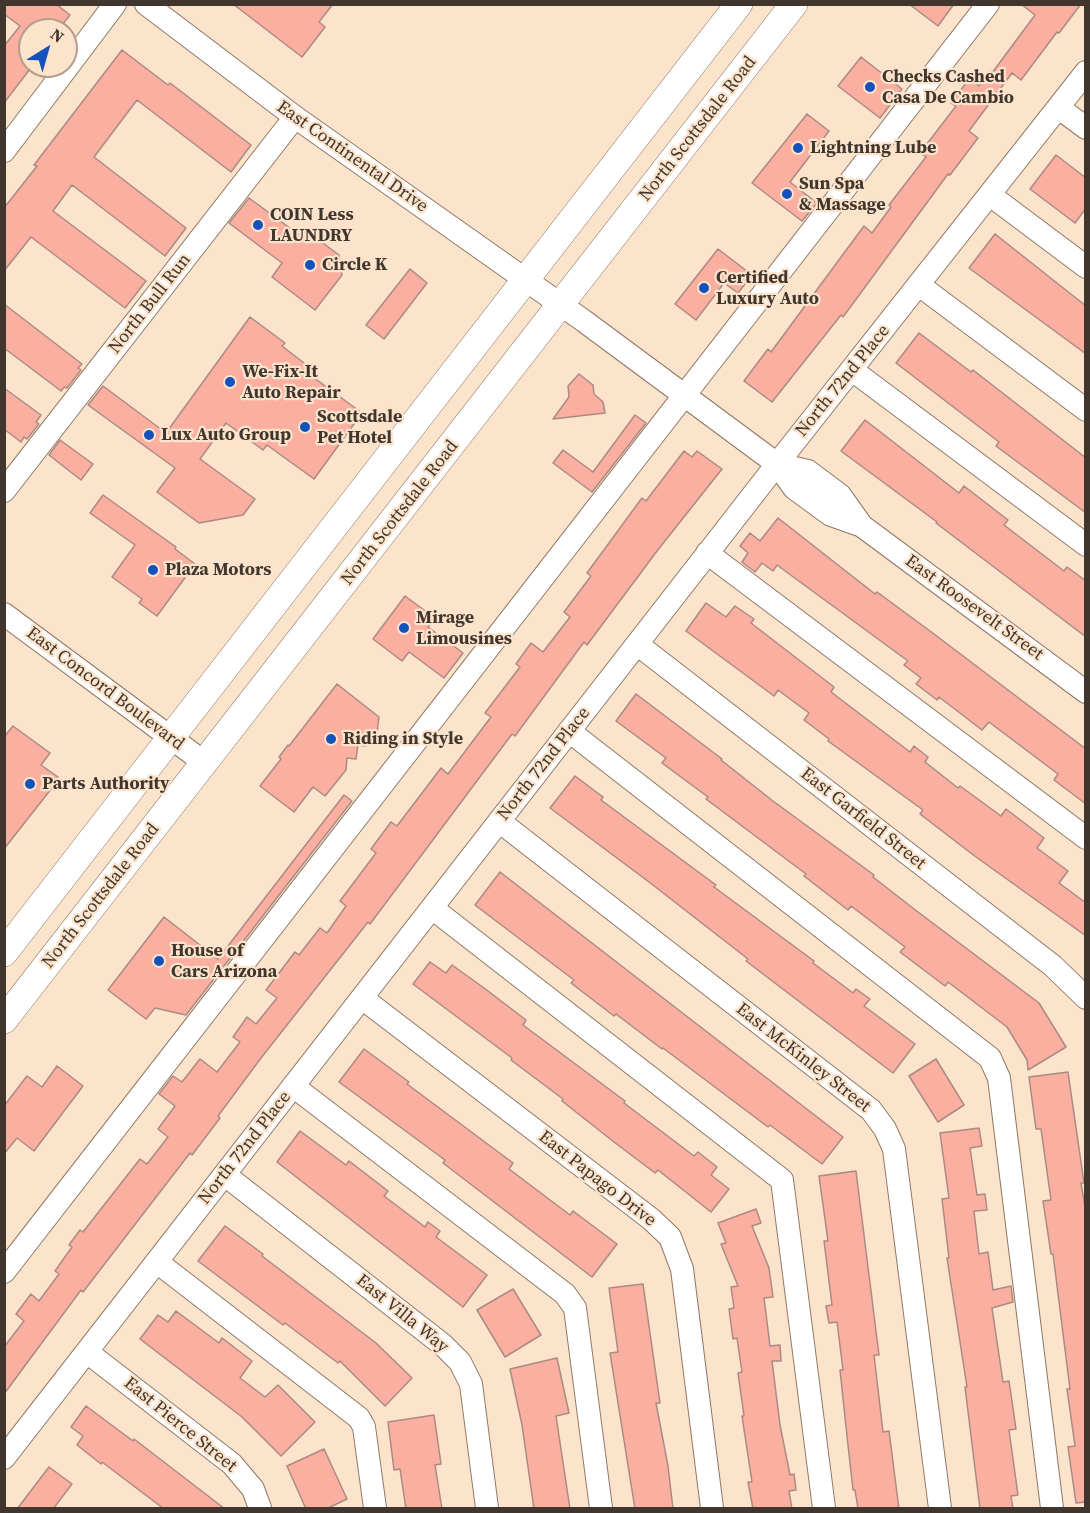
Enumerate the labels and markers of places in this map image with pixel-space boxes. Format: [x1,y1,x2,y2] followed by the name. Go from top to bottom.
[882,66,1014,109] place label: Checks Cashed Casa De Cambio
[863,80,877,94] marker: Checks Cashed Casa De Cambio
[810,137,936,159] place label: Lightning Lube
[791,141,805,155] marker: Lightning Lube
[799,173,886,216] place label: Sun Spa & Massage
[780,187,794,201] marker: Sun Spa & Massage
[270,204,354,246] place label: COIN Less LAUNDRY
[251,218,265,232] marker: COIN Less LAUNDRY
[322,254,387,276] place label: Circle K
[303,258,317,272] marker: Circle K
[716,267,819,310] place label: Certified Luxury Auto
[697,281,711,295] marker: Certified Luxury Auto
[242,361,341,404] place label: We-Fix-It Auto Repair
[223,375,237,389] marker: We-Fix-It Auto Repair
[317,406,402,448] place label: Scottsdale Pet Hotel
[298,420,312,434] marker: Scottsdale Pet Hotel
[161,424,291,446] place label: Lux Auto Group
[142,428,156,442] marker: Lux Auto Group
[165,559,271,581] place label: Plaza Motors
[146,563,160,577] marker: Plaza Motors
[416,607,512,650] place label: Mirage Limousines
[397,621,411,635] marker: Mirage Limousines
[343,728,463,750] place label: Riding in Style
[324,732,338,746] marker: Riding in Style
[42,773,170,795] place label: Parts Authority
[23,777,37,791] marker: Parts Authority
[171,940,277,982] place label: House of Cars Arizona
[152,954,166,968] marker: House of Cars Arizona

